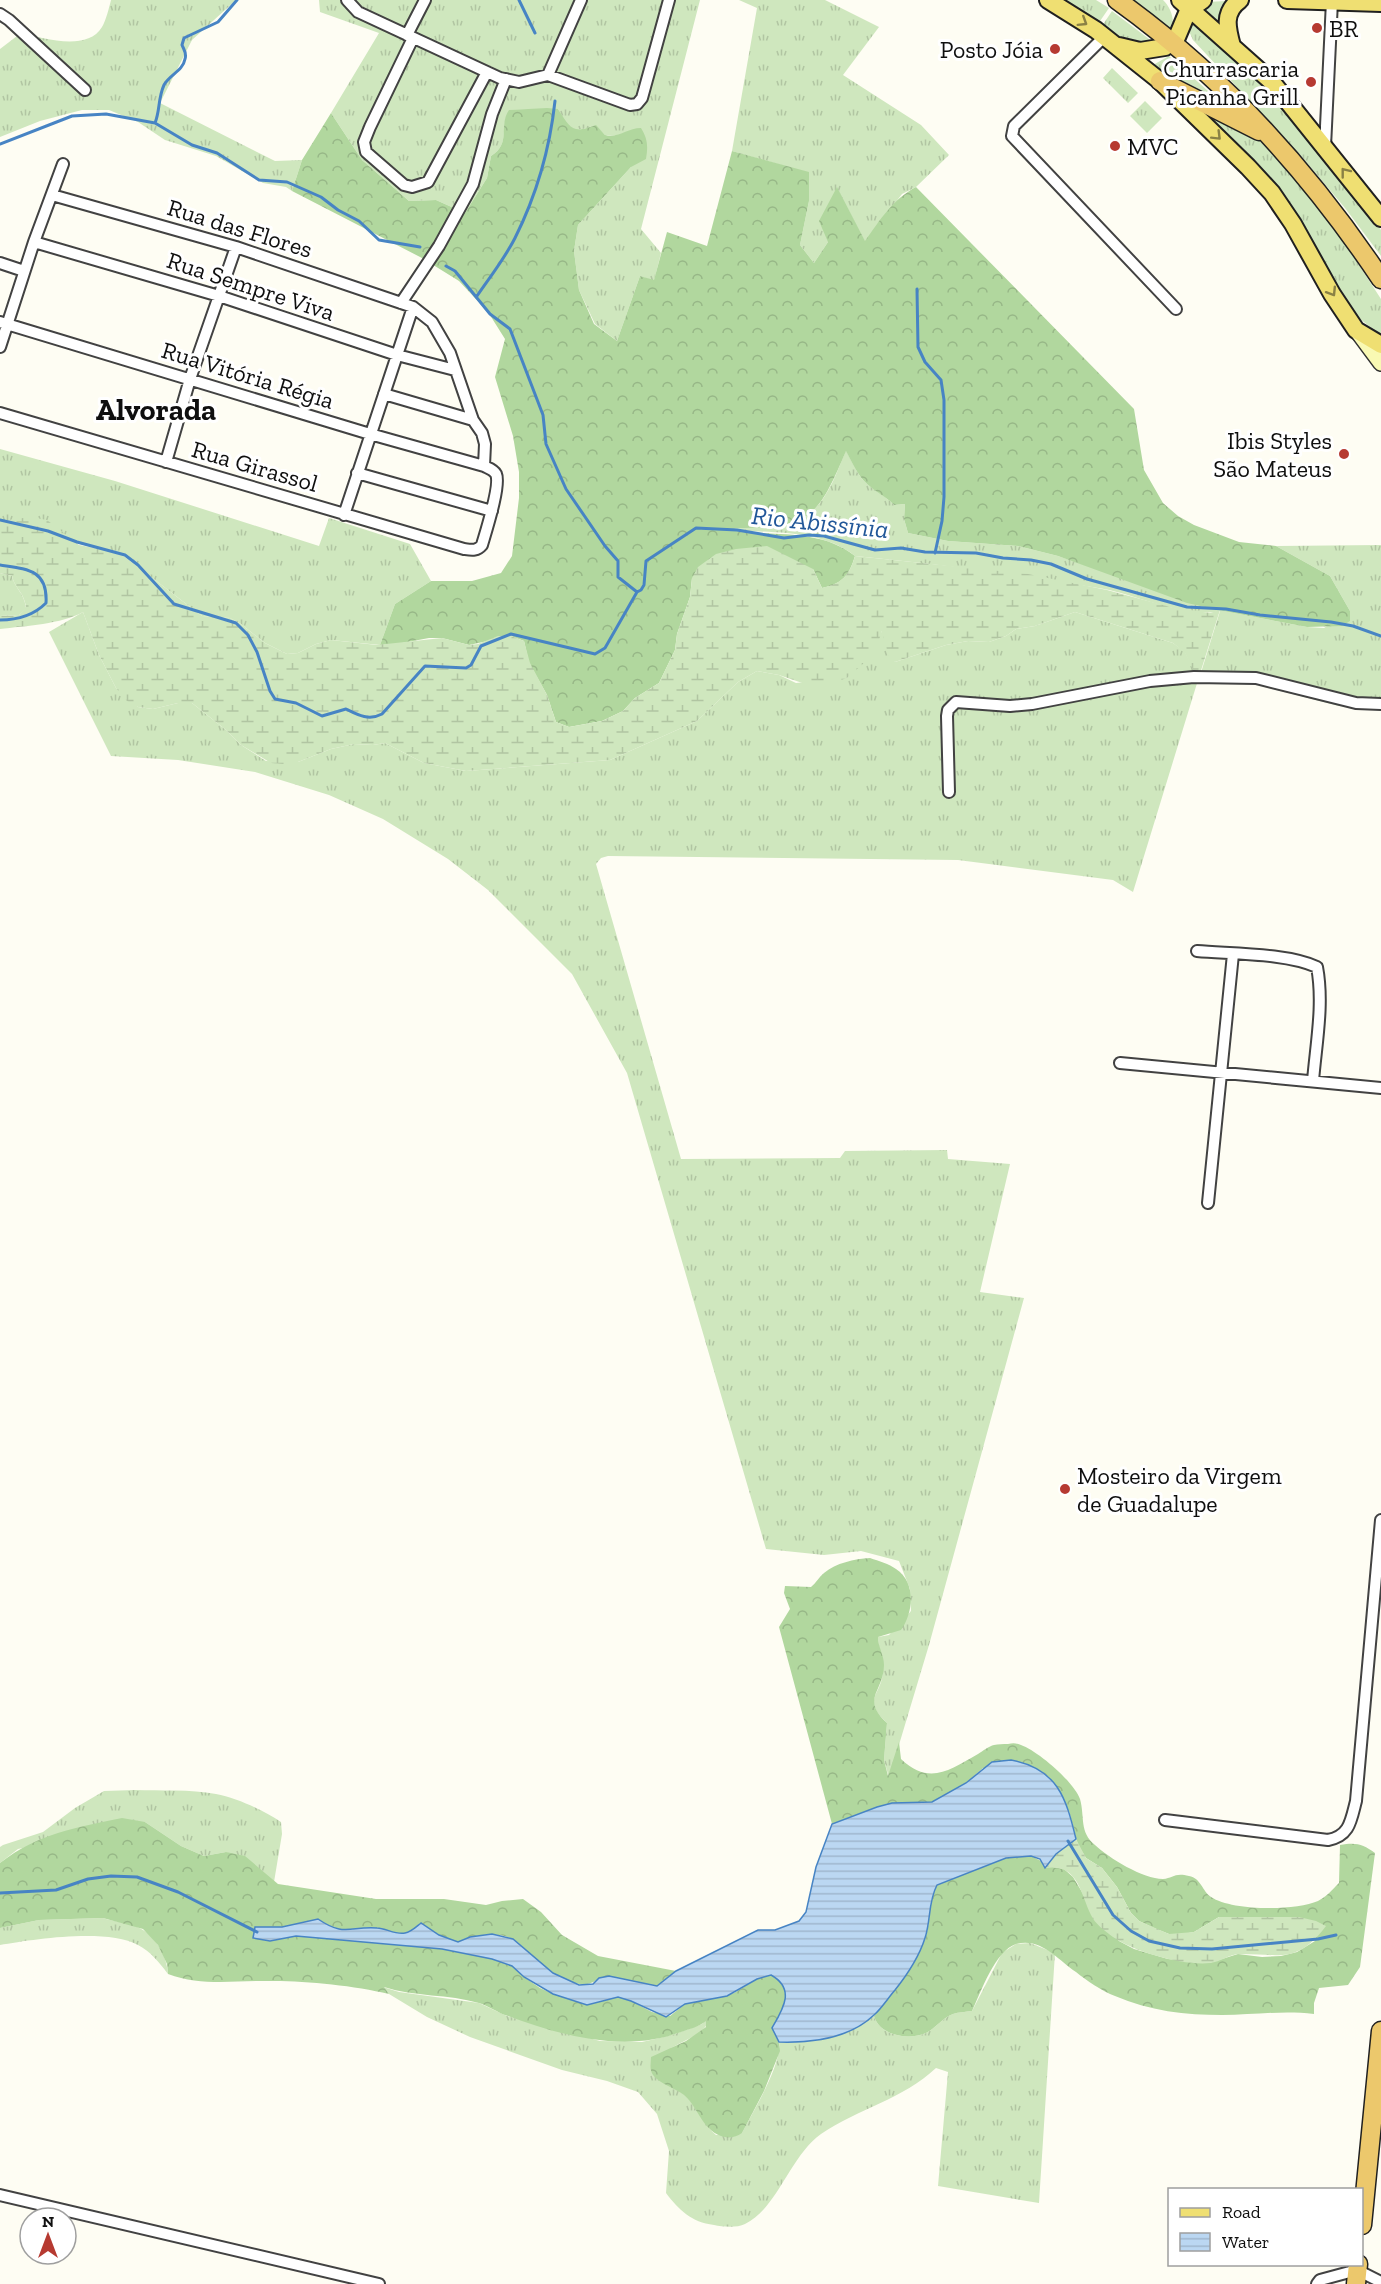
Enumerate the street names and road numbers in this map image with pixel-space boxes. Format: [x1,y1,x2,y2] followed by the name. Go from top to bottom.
[164,192,316,264] street label: Rua das Flores
[164,245,339,327] street label: Rua Sempre Viva
[158,335,338,415] street label: Rua Vitória Régia
[189,434,321,498] street label: Rua Girassol

